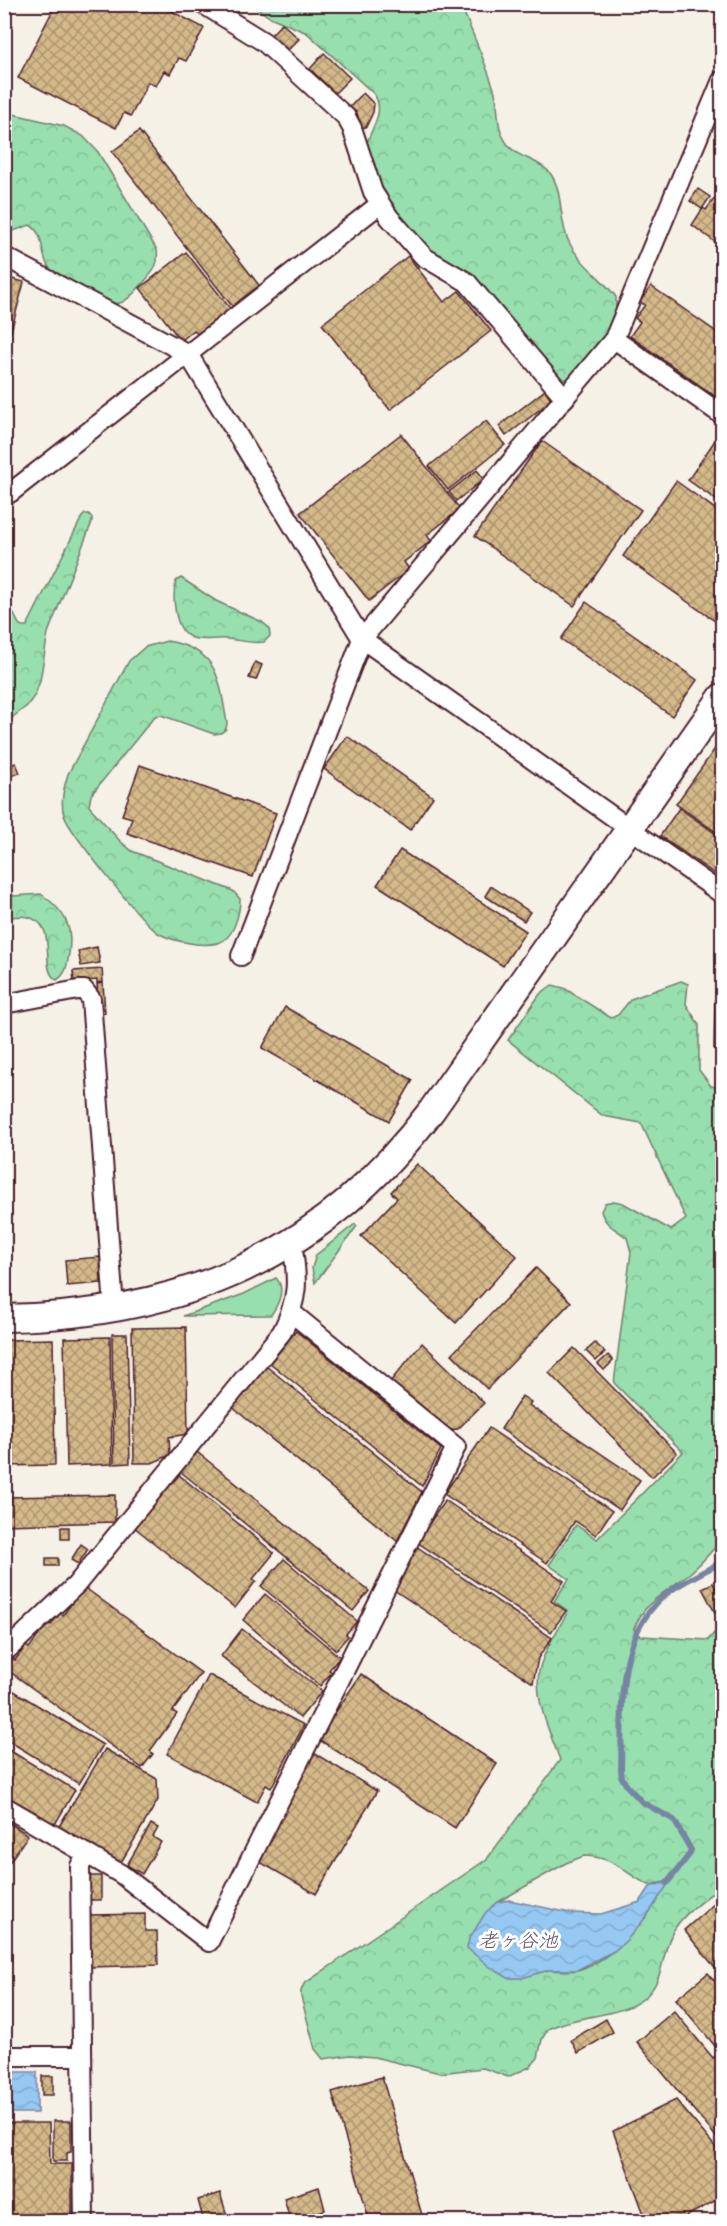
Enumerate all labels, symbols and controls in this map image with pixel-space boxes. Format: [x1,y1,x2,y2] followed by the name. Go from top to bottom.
[478,1927,559,1955] water label: 老ヶ谷池

